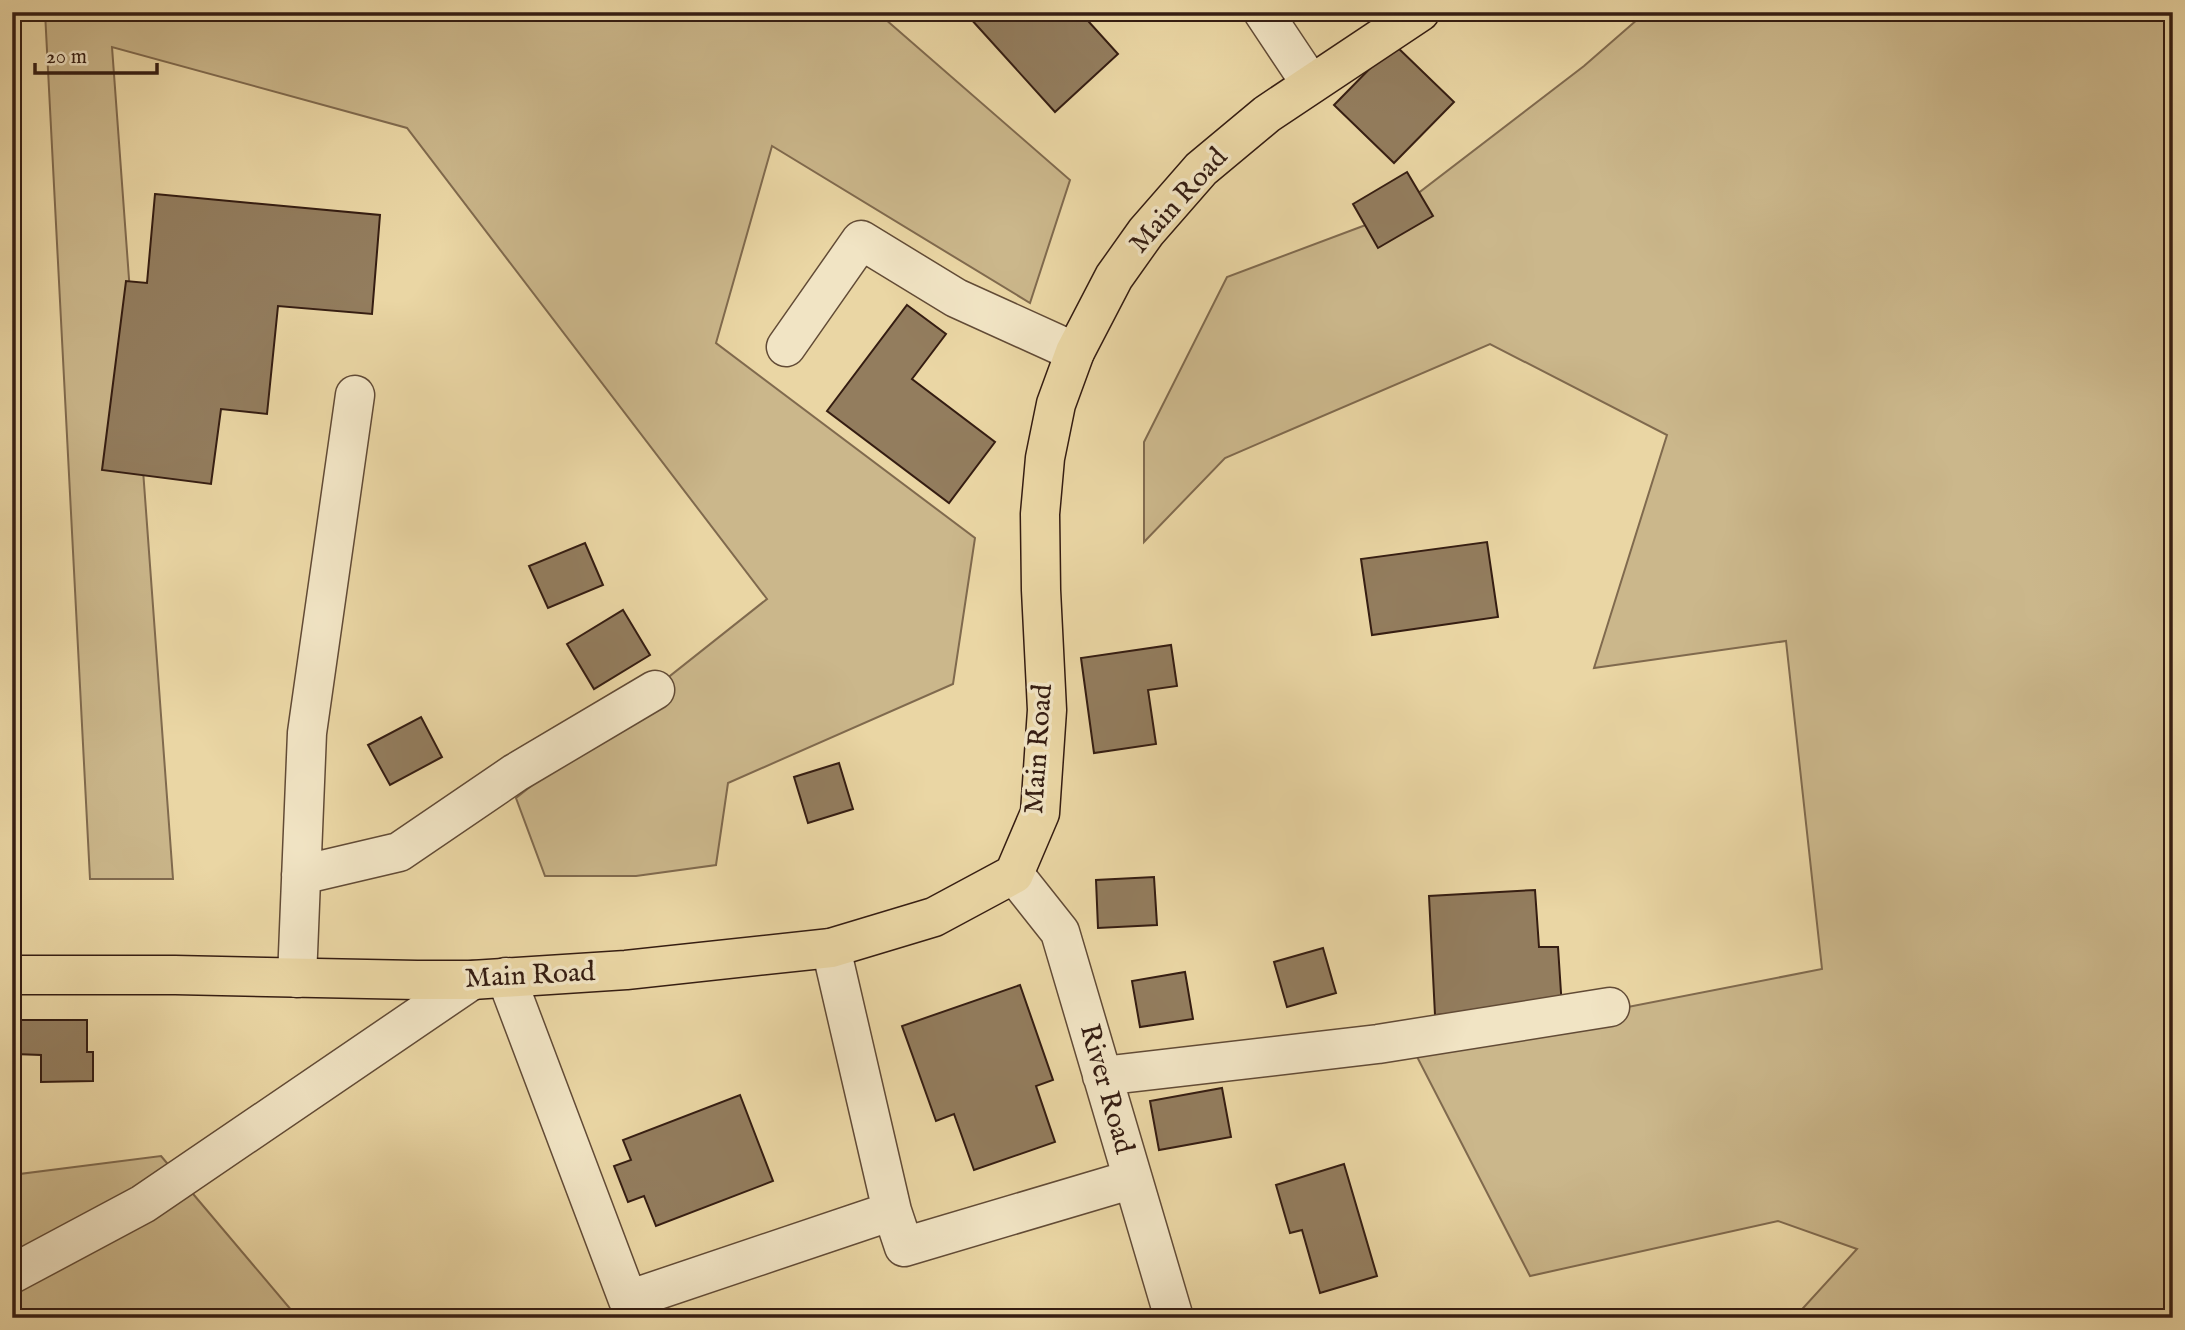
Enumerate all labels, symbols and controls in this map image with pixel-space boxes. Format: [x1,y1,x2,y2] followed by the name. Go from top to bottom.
[35,32,158,76] scale bar
[46,44,87,71] text: 20 m
[1122,141,1236,261] street label: Main Road
[1017,683,1061,815] street label: Main Road
[464,955,596,997] street label: Main Road
[1071,1020,1141,1158] street label: River Road

